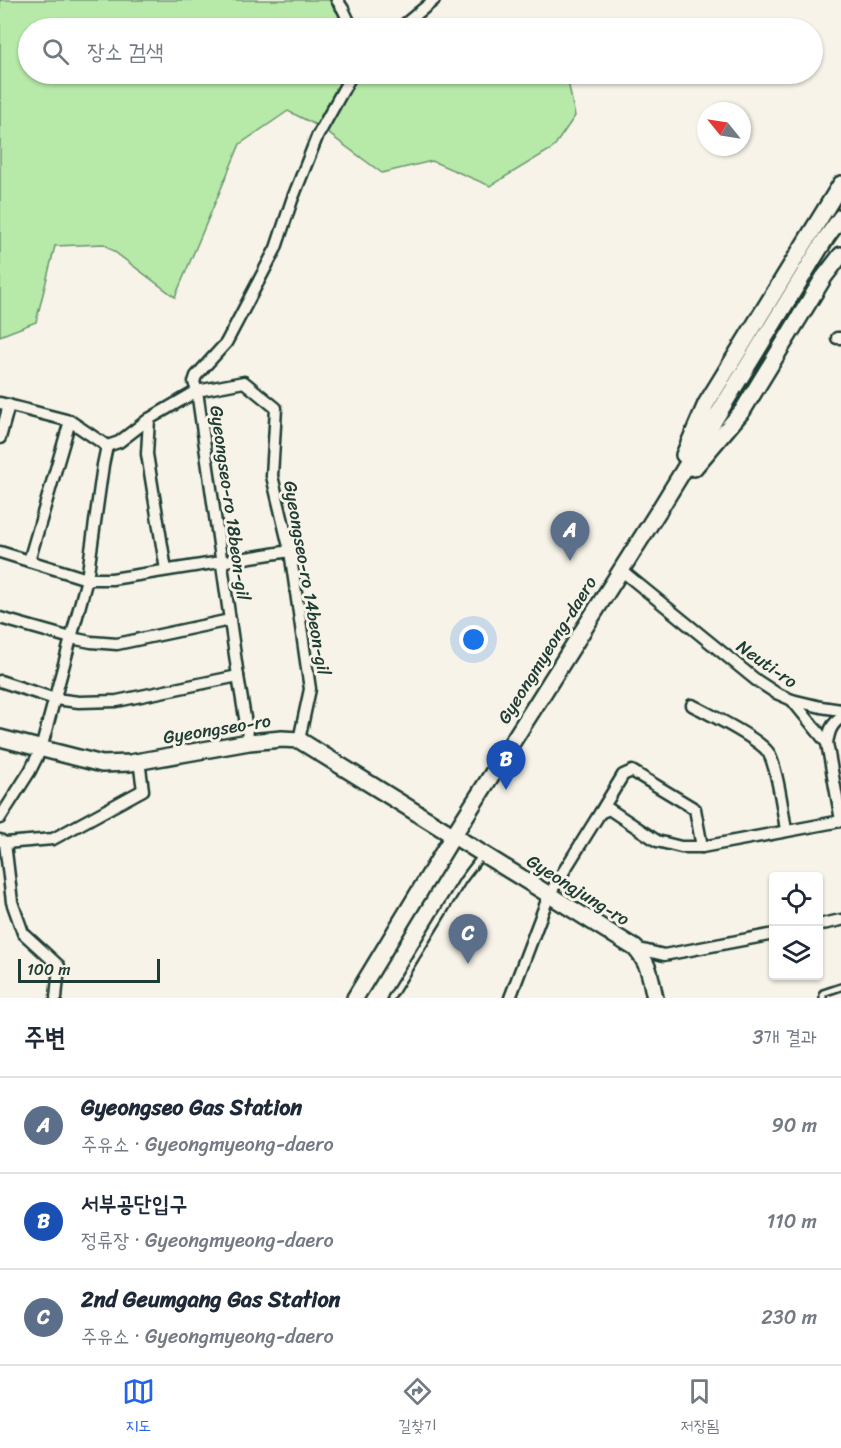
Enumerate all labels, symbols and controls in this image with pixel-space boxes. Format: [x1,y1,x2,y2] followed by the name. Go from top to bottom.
[18,18,823,84] search box
[87,32,164,71] text: 장소 검색
[39,35,72,68] icon: search
[697,102,751,156] north arrow
[200,403,260,603] street label: Gyeongseo-ro 18beon-gil
[274,478,340,679] street label: Gyeongseo-ro 14beon-gil
[550,512,590,561] pin: A
[488,570,606,730] street label: Gyeongmyeong-daero
[459,625,488,654] your location
[730,631,804,697] street label: Neuti-ro
[161,705,273,753] street label: Gyeongseo-ro
[486,740,526,790] pin: B
[520,845,636,935] street label: Gyeongjung-ro
[769,872,823,980] map controls
[769,872,823,926] button: locate
[448,914,488,964] pin: C
[769,926,823,980] button: layers
[27,955,71,984] text: 100 m
[18,956,160,984] scale bar
[24,1014,66,1060] text: 주변
[753,1020,817,1055] text: 3개 결과
[81,1088,302,1127] text: Gyeongseo Gas Station
[37,1108,50,1143] text: A
[772,1108,817,1143] text: 90 m
[81,1127,334,1162] text: 주유소 · Gyeongmyeong-daero
[81,1184,187,1223] text: 서부공단입구
[37,1204,50,1239] text: B
[767,1204,817,1239] text: 110 m
[81,1223,334,1258] text: 정류장 · Gyeongmyeong-daero
[81,1280,340,1319] text: 2nd Geumgang Gas Station
[37,1300,50,1335] text: C
[761,1300,817,1335] text: 230 m
[81,1319,334,1354] text: 주유소 · Gyeongmyeong-daero
[122,1375,155,1440] tab: 지도
[398,1375,437,1440] tab: 길찾기
[681,1375,719,1440] tab: 저장됨

